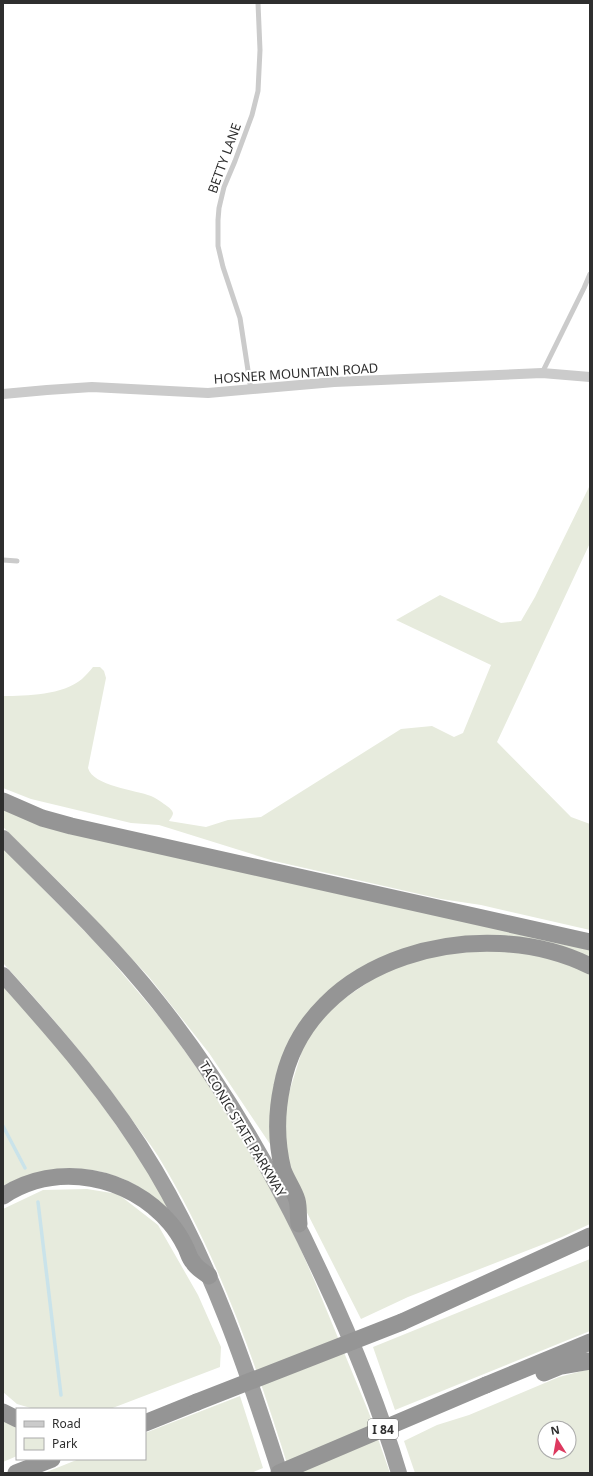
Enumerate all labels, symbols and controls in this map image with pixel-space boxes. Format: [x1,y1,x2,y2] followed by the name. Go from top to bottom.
[203,120,245,196] street label: BETTY LANE
[213,358,379,388] street label: HOSNER MOUNTAIN ROAD
[195,1058,291,1201] street label: TACONIC STATE PARKWAY
[16,1408,146,1460] legend
[52,1415,81,1432] text: Road
[368,1419,398,1439] road number: I 84
[537,1420,577,1460] north arrow
[549,1421,561,1438] text: N
[52,1435,78,1452] text: Park

